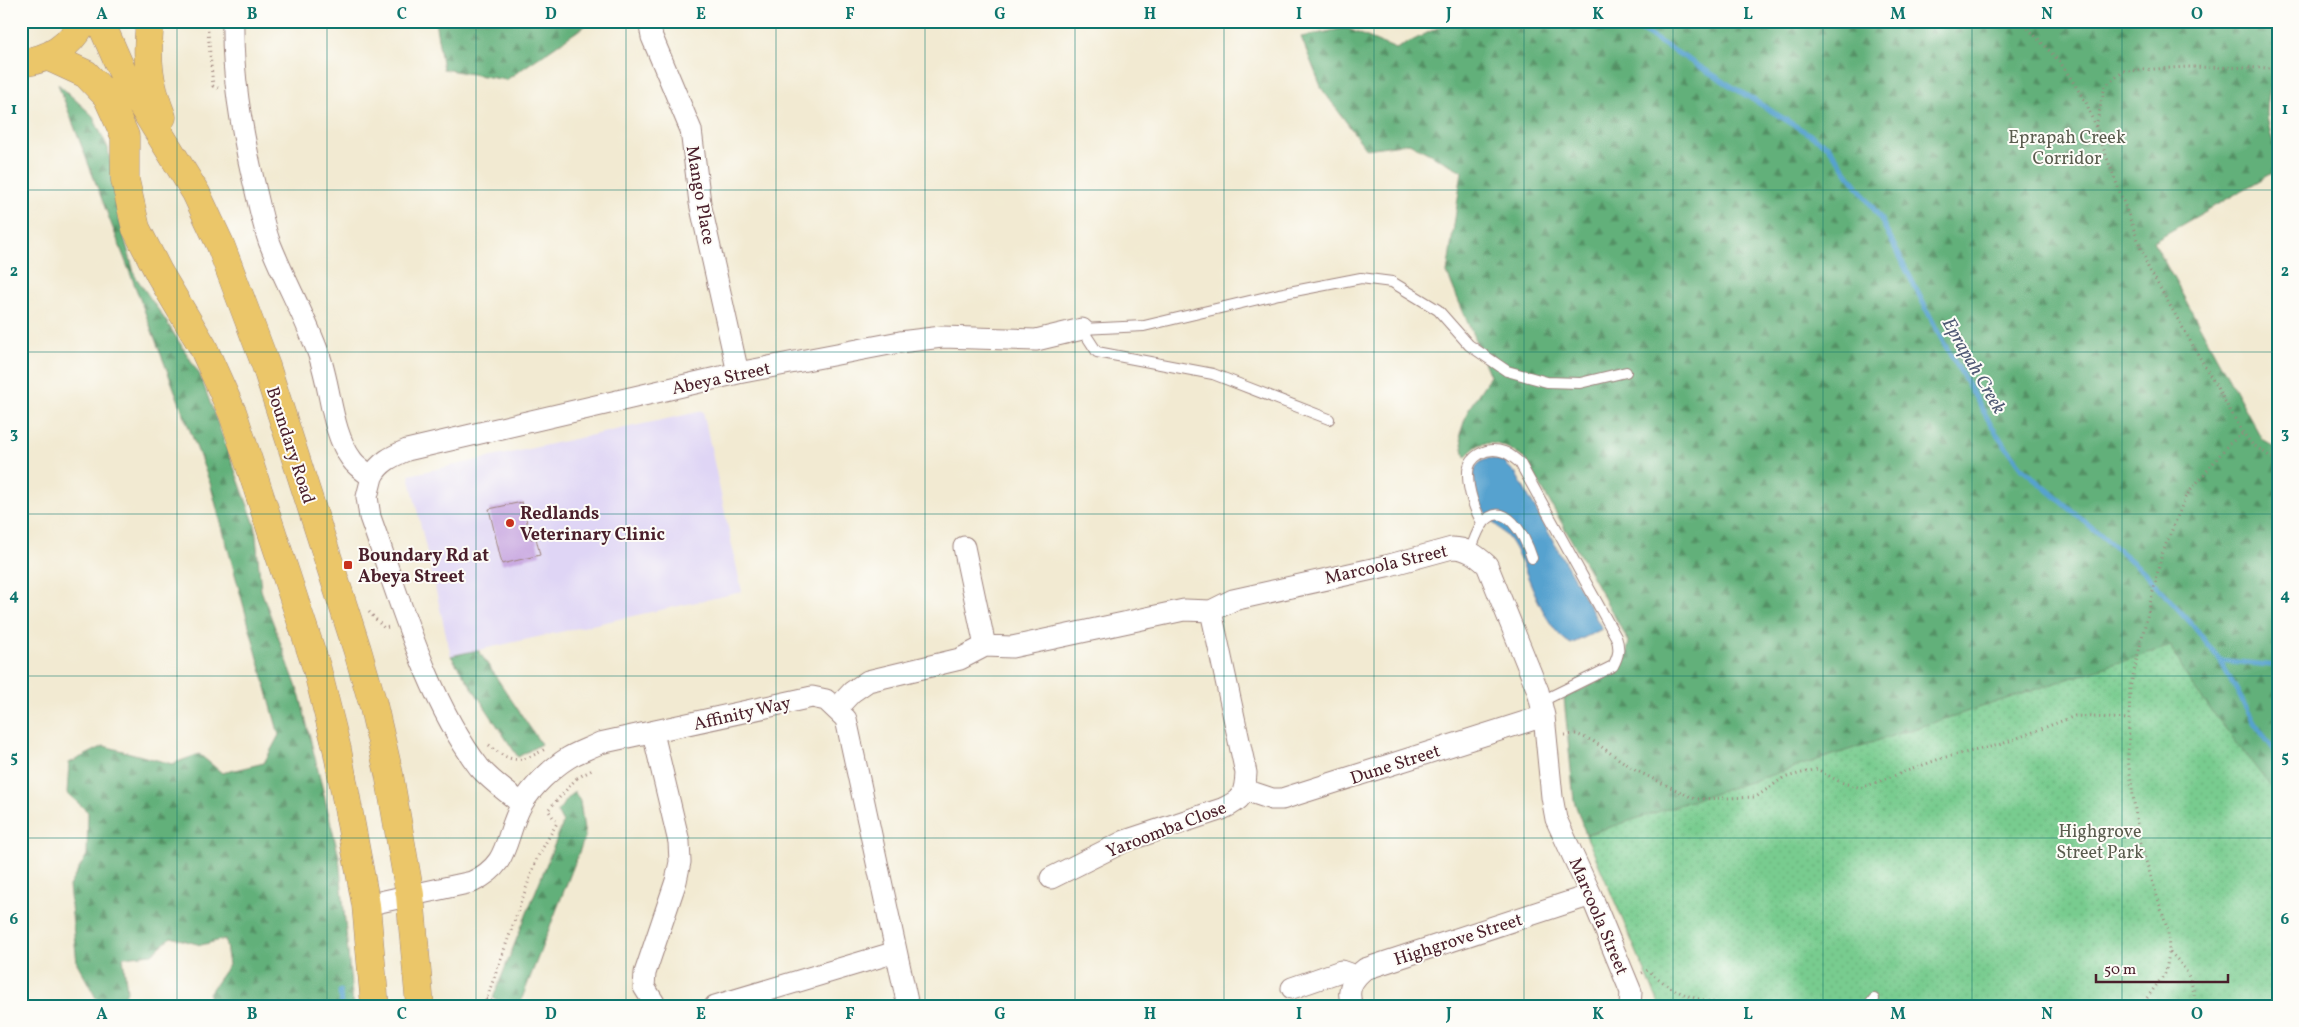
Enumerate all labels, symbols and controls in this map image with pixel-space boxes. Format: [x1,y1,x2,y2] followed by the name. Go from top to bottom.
[96,4,108,26] text: A
[247,4,258,26] text: B
[397,4,407,26] text: C
[545,4,557,26] text: D
[696,4,706,26] text: E
[845,4,855,26] text: F
[994,4,1006,26] text: G
[1144,4,1156,26] text: H
[1296,4,1302,26] text: I
[1445,4,1452,26] text: J
[1592,4,1604,26] text: K
[1743,4,1753,26] text: L
[1890,4,1906,26] text: M
[2041,4,2053,26] text: N
[2191,4,2203,26] text: O
[11,99,17,121] text: 1
[2282,99,2288,121] text: 1
[2008,126,2126,172] park label: Eprapah Creek Corridor
[679,144,721,247] street label: Mango Place
[10,261,18,283] text: 2
[2281,261,2289,283] text: 2
[1935,313,2012,419] water label: Eprapah Creek
[670,357,773,402] street label: Abeya Street
[259,384,320,507] street label: Boundary Road
[10,423,18,445] text: 3
[2281,423,2289,445] text: 3
[520,502,665,548] place label: Redlands Veterinary Clinic
[504,517,516,529] marker: Redlands Veterinary Clinic
[1322,539,1450,592] street label: Marcoola Street
[358,544,489,590] place label: Boundary Rd at Abeya Street
[342,559,354,571] marker: Boundary Rd at Abeya Street
[9,585,19,607] text: 4
[2280,585,2290,607] text: 4
[691,691,794,738] street label: Affinity Way
[1347,739,1444,792] street label: Dune Street
[10,747,18,769] text: 5
[2281,747,2289,769] text: 5
[1103,796,1230,865] street label: Yaroomba Close
[2056,820,2144,866] park label: Highgrove Street Park
[1562,854,1634,979] street label: Marcoola Street
[1391,908,1526,973] street label: Highgrove Street
[10,909,19,931] text: 6
[2281,909,2290,931] text: 6
[2096,952,2229,984] scale bar
[2104,960,2136,981] text: 50 m
[96,1004,108,1026] text: A
[247,1004,258,1026] text: B
[397,1004,407,1026] text: C
[545,1004,557,1026] text: D
[696,1004,706,1026] text: E
[845,1004,855,1026] text: F
[994,1004,1006,1026] text: G
[1144,1004,1156,1026] text: H
[1296,1004,1302,1026] text: I
[1445,1004,1452,1026] text: J
[1592,1004,1604,1026] text: K
[1743,1004,1753,1026] text: L
[1890,1004,1906,1026] text: M
[2041,1004,2053,1026] text: N
[2191,1004,2203,1026] text: O

